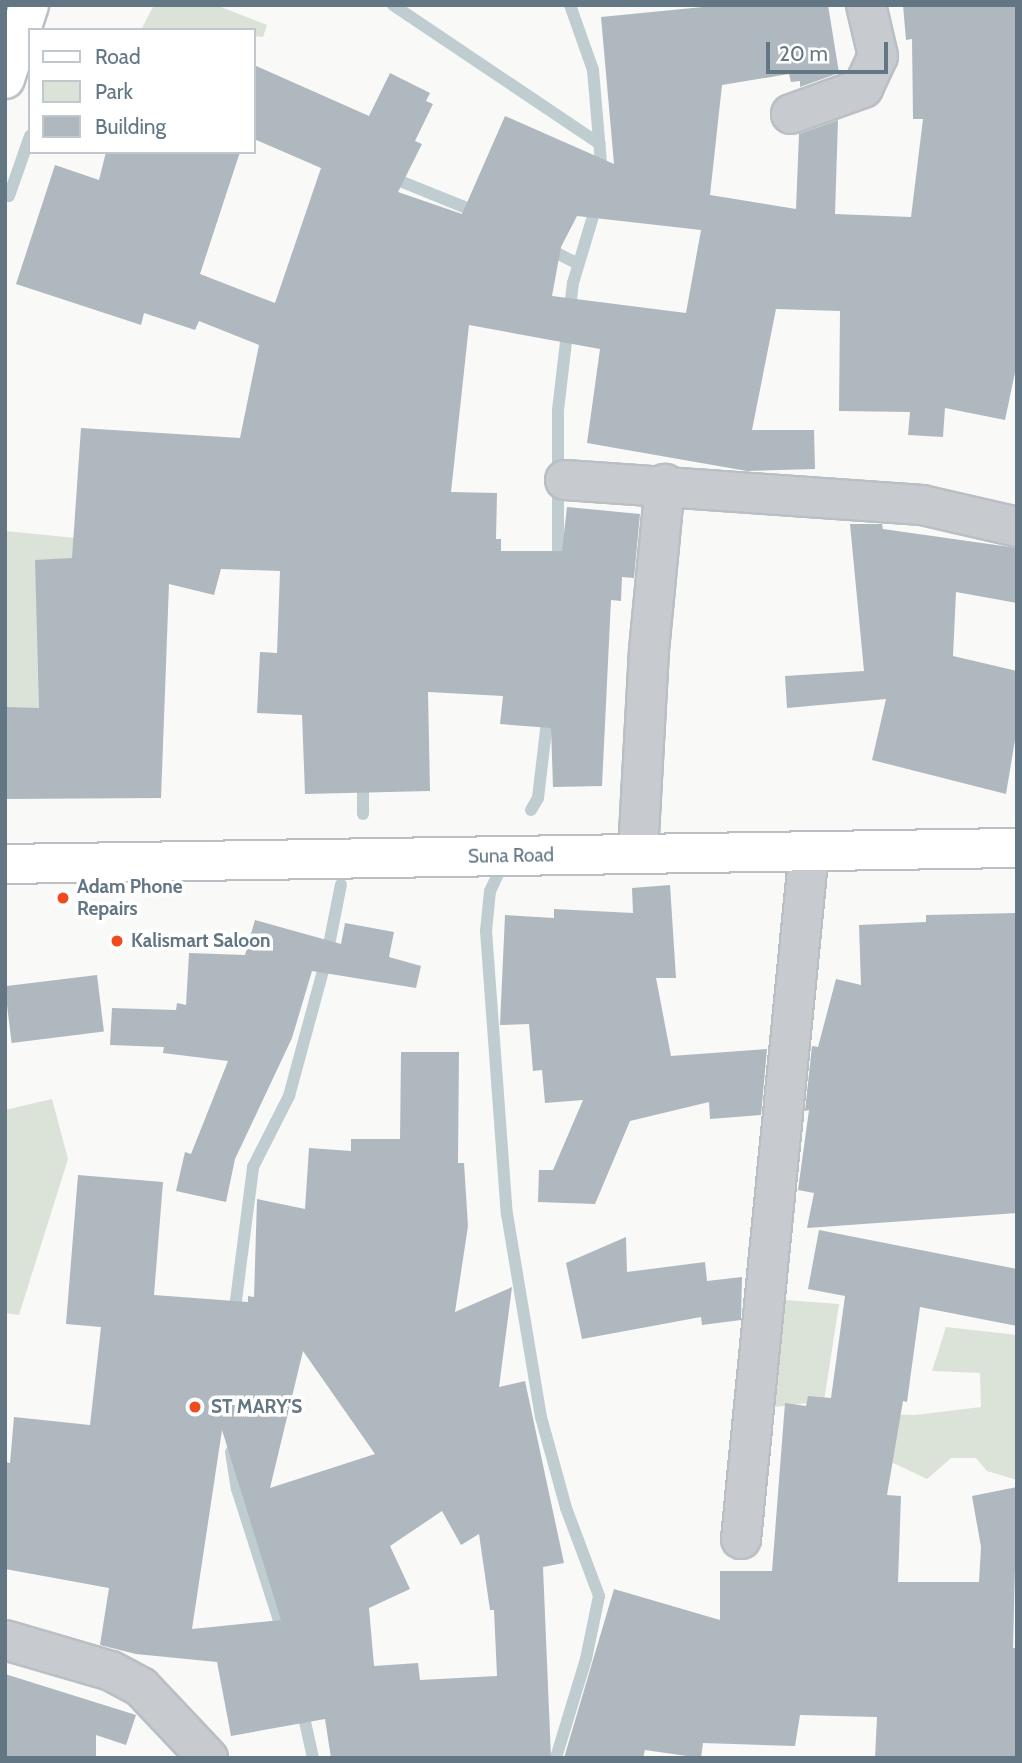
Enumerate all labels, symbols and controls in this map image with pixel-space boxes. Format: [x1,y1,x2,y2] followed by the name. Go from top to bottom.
[28,28,256,154] legend
[770,28,892,72] scale bar
[779,41,828,66] text: 20 m
[95,44,141,69] text: Road
[95,79,133,104] text: Park
[95,114,166,139] text: Building
[468,844,554,868] street label: Suna Road
[77,876,183,920] place label: Adam Phone Repairs
[55,890,71,906] marker: Adam Phone Repairs
[131,930,270,952] place label: Kalismart Saloon
[109,933,125,949] marker: Kalismart Saloon
[211,1396,302,1418] place label: ST MARY'S
[185,1397,205,1417] marker: ST MARY'S

